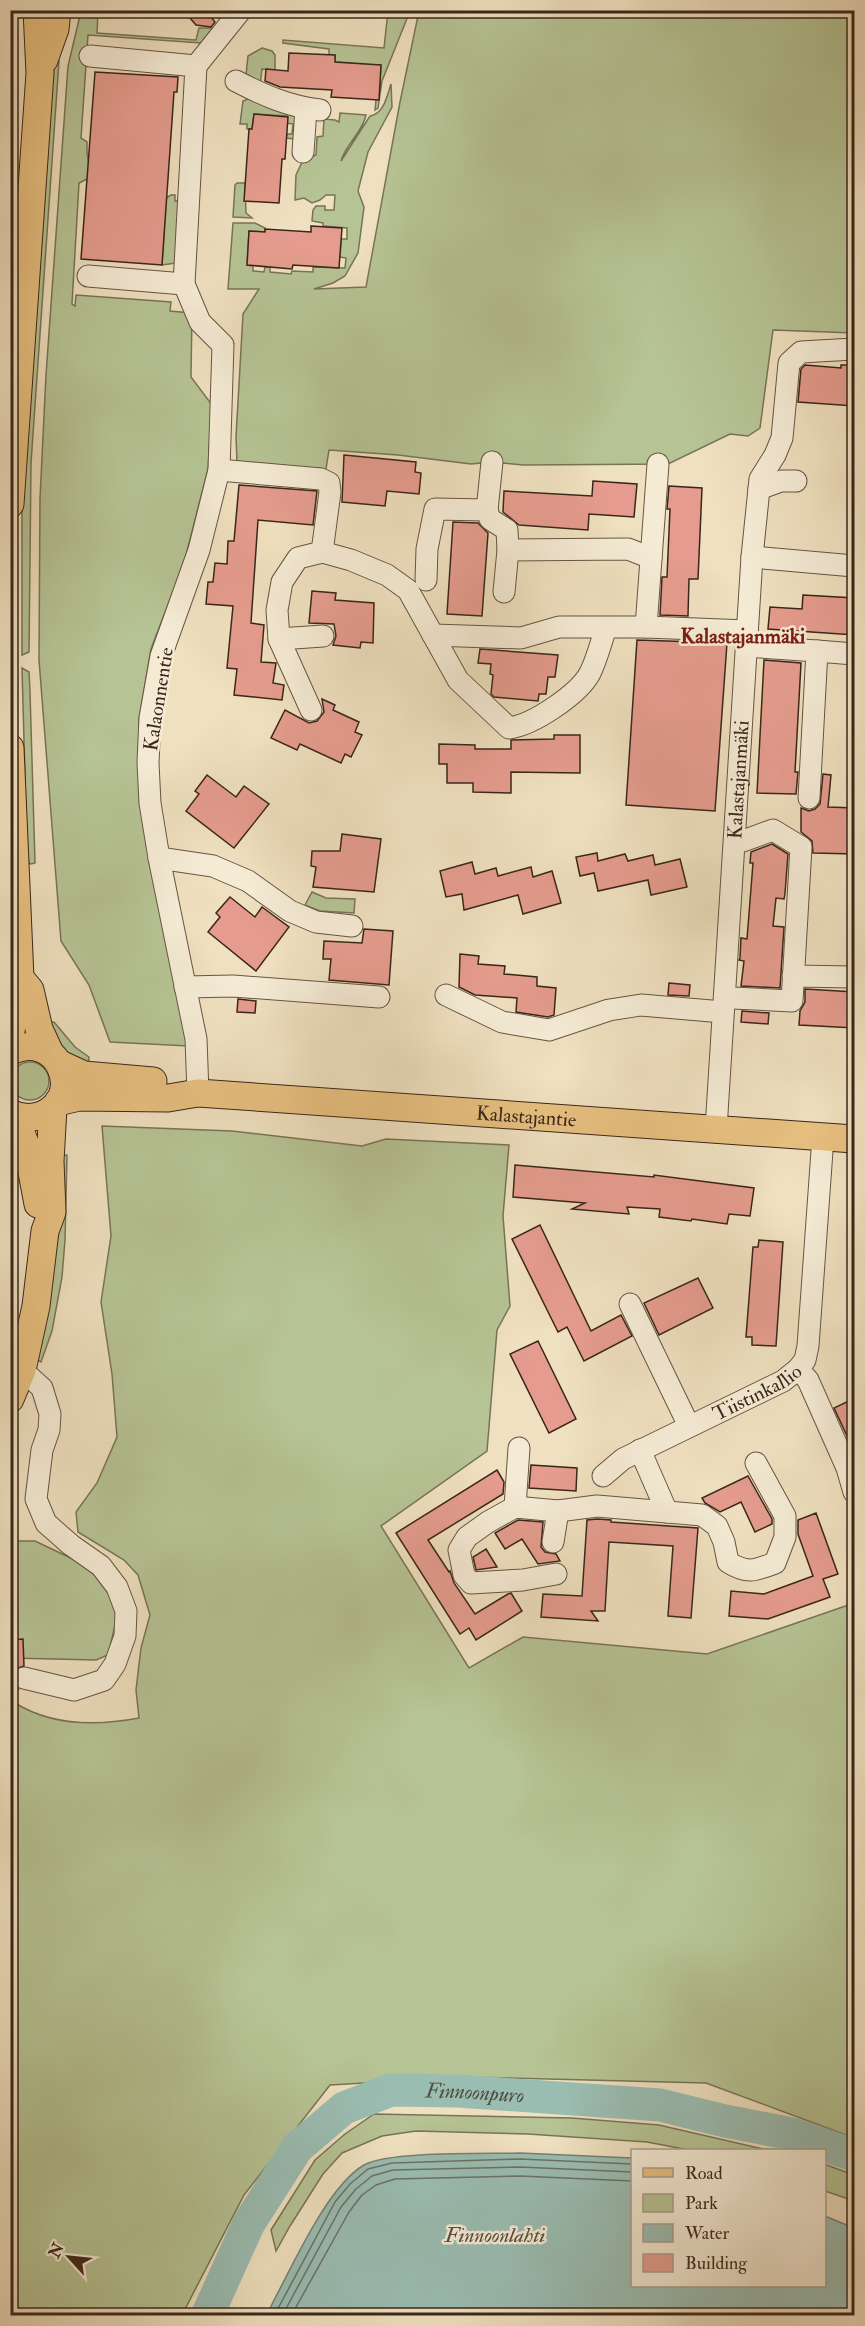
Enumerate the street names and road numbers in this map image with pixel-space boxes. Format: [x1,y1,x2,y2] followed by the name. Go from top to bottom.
[138,646,179,753] street label: Kalaonnentie
[722,720,755,840] street label: Kalastajanmäki
[475,1101,577,1132] street label: Kalastajantie
[709,1359,807,1426] street label: Tiistinkallio

